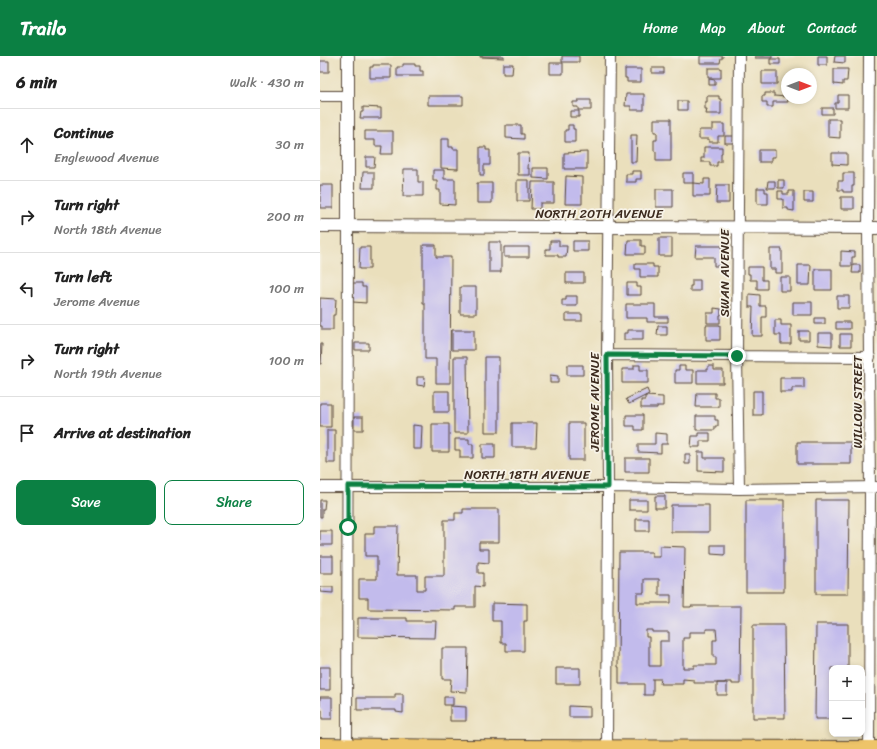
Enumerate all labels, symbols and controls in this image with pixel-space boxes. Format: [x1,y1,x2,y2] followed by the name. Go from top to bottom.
[20,12,66,45] text: Trailo
[643,16,678,41] text: Home
[700,16,726,41] text: Map
[748,16,785,41] text: About
[807,16,857,41] text: Contact
[16,67,57,97] text: 6 min
[781,68,817,104] north arrow
[230,71,304,94] text: Walk · 430 m
[54,120,114,146] text: Continue
[275,133,304,156] text: 30 m
[16,134,38,156] icon: ahead
[54,146,159,169] text: Englewood Avenue
[54,192,119,218] text: Turn right
[535,202,664,225] street label: NORTH 20TH AVENUE
[267,205,304,228] text: 200 m
[16,206,38,228] icon: right
[54,218,162,241] text: North 18th Avenue
[713,228,736,317] street label: SWAN AVENUE
[54,264,112,290] text: Turn left
[269,277,304,300] text: 100 m
[16,278,38,300] icon: left
[54,290,140,313] text: Jerome Avenue
[54,336,119,362] text: Turn right
[728,347,746,365] route end
[269,349,304,372] text: 100 m
[16,350,38,372] icon: right
[583,352,606,452] street label: JEROME AVENUE
[846,354,869,448] street label: WILLOW STREET
[54,362,162,385] text: North 19th Avenue
[54,420,191,446] text: Arrive at destination
[16,422,38,444] icon: arrive
[464,463,590,486] street label: NORTH 18TH AVENUE
[16,480,156,525] button: Save
[164,480,304,525] button: Share
[339,518,357,536] route start
[829,665,865,737] map controls
[829,665,865,701] button: +
[829,701,865,737] button: −

